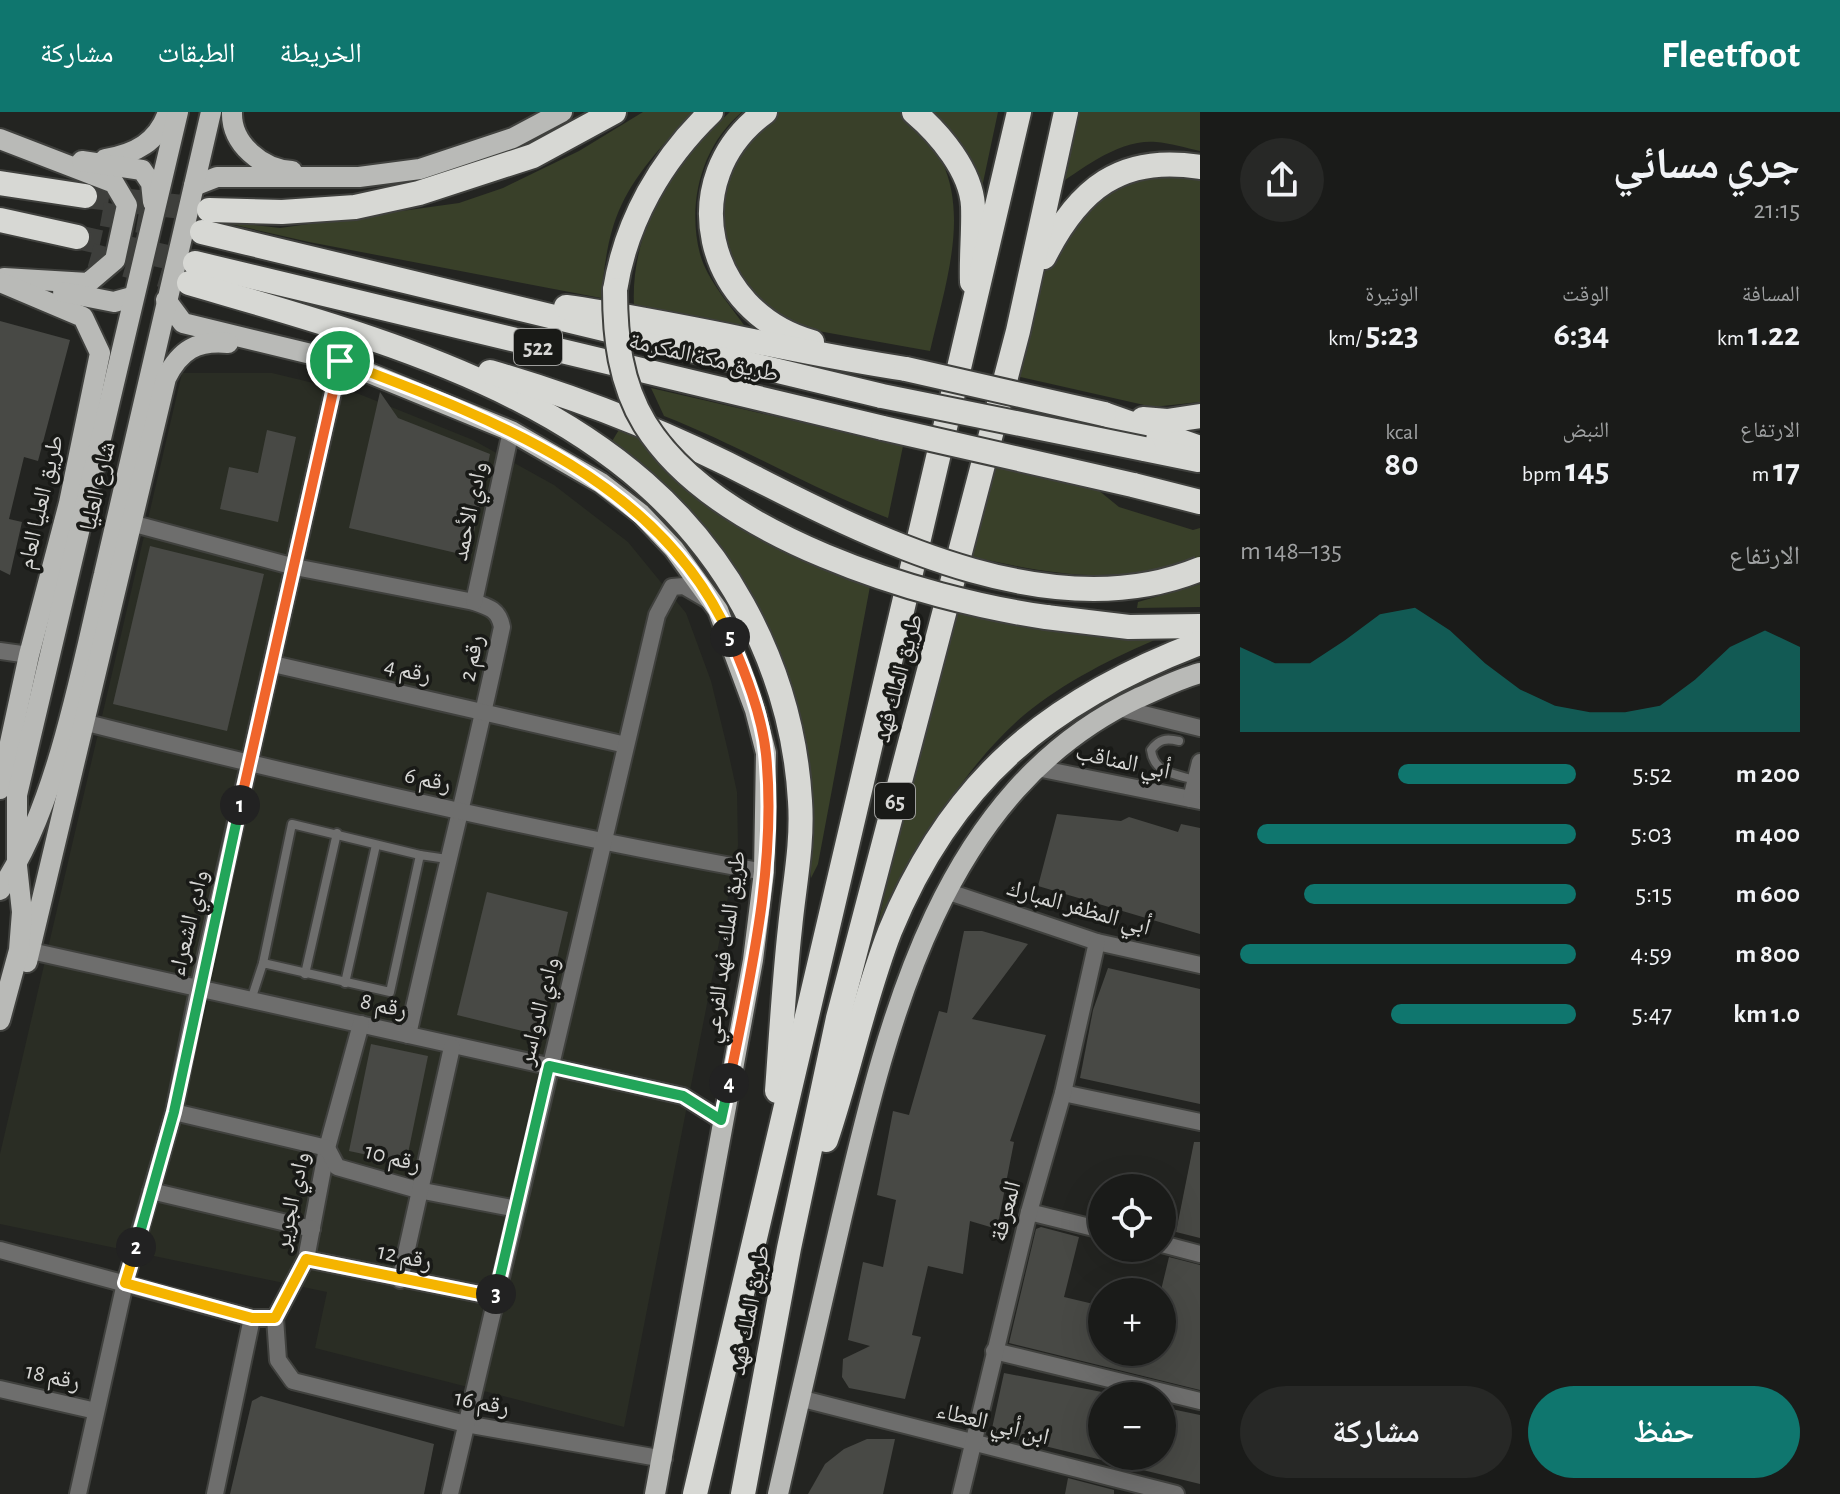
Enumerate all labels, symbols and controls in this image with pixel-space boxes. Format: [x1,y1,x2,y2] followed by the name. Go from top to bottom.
[1661,37,1800,75] text: Fleetfoot
[40,40,114,68] text: مشاركة
[158,40,235,68] text: الطبقات
[279,40,362,68] text: الخريطة
[1240,138,1324,222] button: share
[1613,143,1800,187] text: جري مسائي
[1753,197,1800,223] text: 21:15
[1365,283,1419,305] text: الوتيرة
[1562,283,1609,305] text: الوقت
[1742,283,1800,305] text: المسافة
[1366,318,1419,352] text: 5:23
[1553,318,1609,352] text: 6:34
[1748,318,1800,352] text: 1.22
[306,327,374,395] pin
[1328,327,1366,349] text: /km
[1717,327,1748,349] text: km
[514,329,562,365] road number: 522
[626,329,781,388] street label: طريق مكة المكرمة
[318,339,362,383] icon: arrive
[1562,419,1609,441] text: النبض
[1740,419,1800,441] text: الارتفاع
[1385,421,1419,443] text: kcal
[14,433,71,572] street label: طريق العليا العام
[76,439,122,534] street label: شارع العليا
[1384,448,1419,482] text: 80
[1565,454,1609,488] text: 145
[1773,454,1800,488] text: 17
[448,460,498,564] street label: وادي الأحمد
[1522,463,1565,485] text: bpm
[1752,463,1773,485] text: m
[1240,538,1342,564] text: 135–148 m
[1729,543,1800,569] text: الارتفاع
[870,611,929,745] street label: طريق الملك فهد
[710,617,750,657] pin: 5
[725,626,735,648] text: 5
[455,633,492,684] street label: رقم 2
[381,654,434,691] street label: رقم 4
[1072,738,1173,790] street label: أبي المناقب
[1632,761,1672,787] text: 5:52
[1736,761,1800,787] text: 200 m
[401,763,454,800] street label: رقم 6
[875,783,915,819] road number: 65
[220,785,260,825] pin: 1
[236,794,244,816] text: 1
[1631,821,1672,847] text: 5:03
[1735,821,1800,847] text: 400 m
[700,849,756,1046] street label: طريق الملك فهد الفرعي
[165,868,219,980] street label: وادي الشعراء
[1003,873,1154,946] street label: أبي المظفر المبارك
[1635,881,1672,907] text: 5:15
[1735,881,1800,907] text: 600 m
[1630,941,1672,967] text: 4:59
[1735,941,1800,967] text: 800 m
[514,955,570,1070] street label: وادي الدواسر
[357,989,410,1026] street label: رقم 8
[1632,1001,1672,1027] text: 5:47
[1733,1001,1800,1027] text: 1.0 km
[709,1063,749,1103] pin: 4
[723,1072,735,1094] text: 4
[361,1139,423,1180] street label: رقم 10
[270,1150,320,1255] street label: وادي الجرير
[1088,1174,1176,1470] map controls
[1088,1174,1176,1262] button: locate
[986,1179,1025,1244] street label: المعرفة
[116,1227,156,1267] pin: 2
[131,1236,141,1258] text: 2
[375,1240,434,1277] street label: رقم 12
[726,1243,775,1377] street label: طريق الملك فهد
[476,1274,516,1314] pin: 3
[1088,1278,1176,1366] button: +
[491,1283,501,1305] text: 3
[22,1359,83,1398] street label: رقم 18
[1088,1382,1176,1470] button: −
[452,1386,511,1423] street label: رقم 16
[1240,1386,1512,1478] button: مشاركة
[1528,1386,1800,1478] button: حفظ
[932,1396,1052,1455] street label: ابن أبي العطاء

